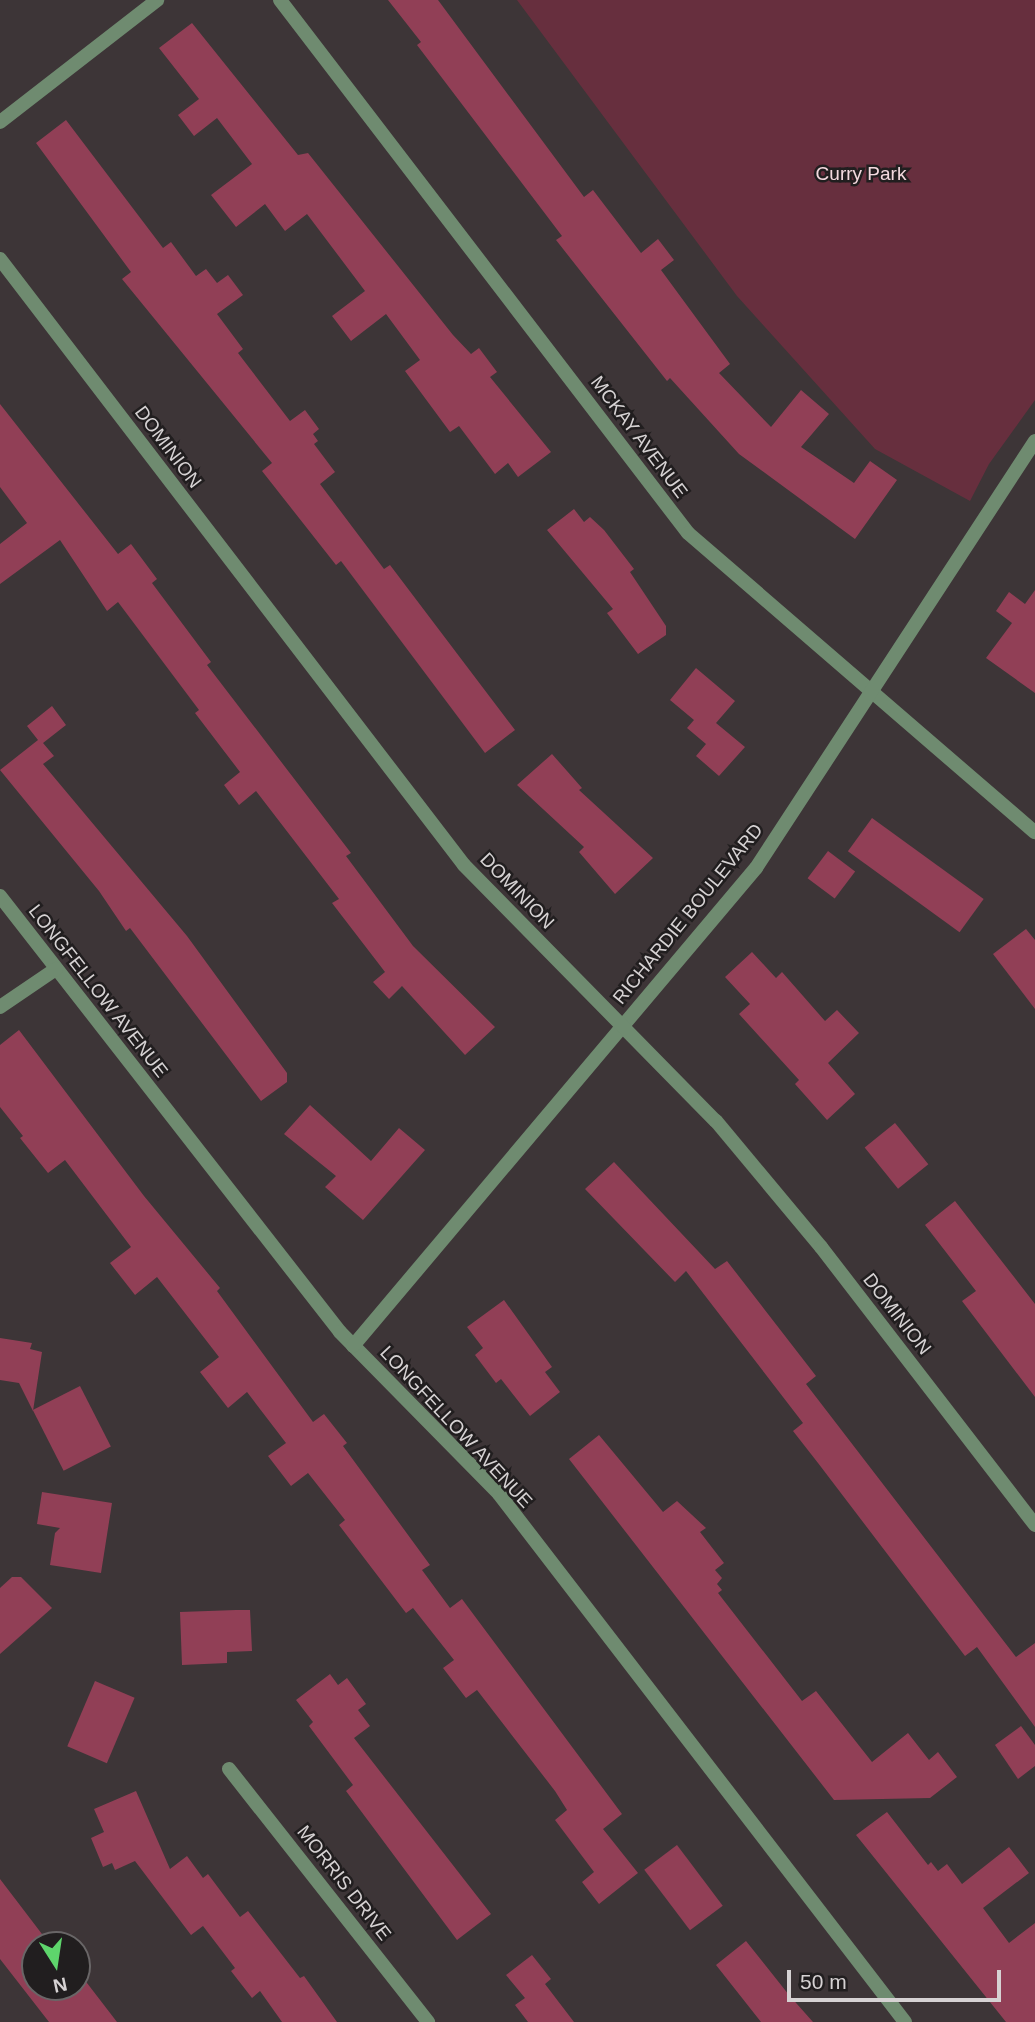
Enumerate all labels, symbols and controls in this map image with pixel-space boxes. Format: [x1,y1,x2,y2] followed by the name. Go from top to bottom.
[816,163,906,185] park label: Curry Park
[585,371,693,503] street label: MCKAY AVENUE
[130,401,206,493] street label: DOMINION
[608,819,768,1009] street label: RICHARDIE BOULEVARD
[475,848,559,934] street label: DOMINION
[23,900,173,1082] street label: LONGFELLOW AVENUE
[858,1269,936,1359] street label: DOMINION
[375,1341,537,1513] street label: LONGFELLOW AVENUE
[292,1821,396,1945] street label: MORRIS DRIVE
[21,1931,91,2001] north arrow
[790,1955,1004,1999] scale bar
[800,1970,847,1993] text: 50 m
[51,1973,69,1997] text: N

